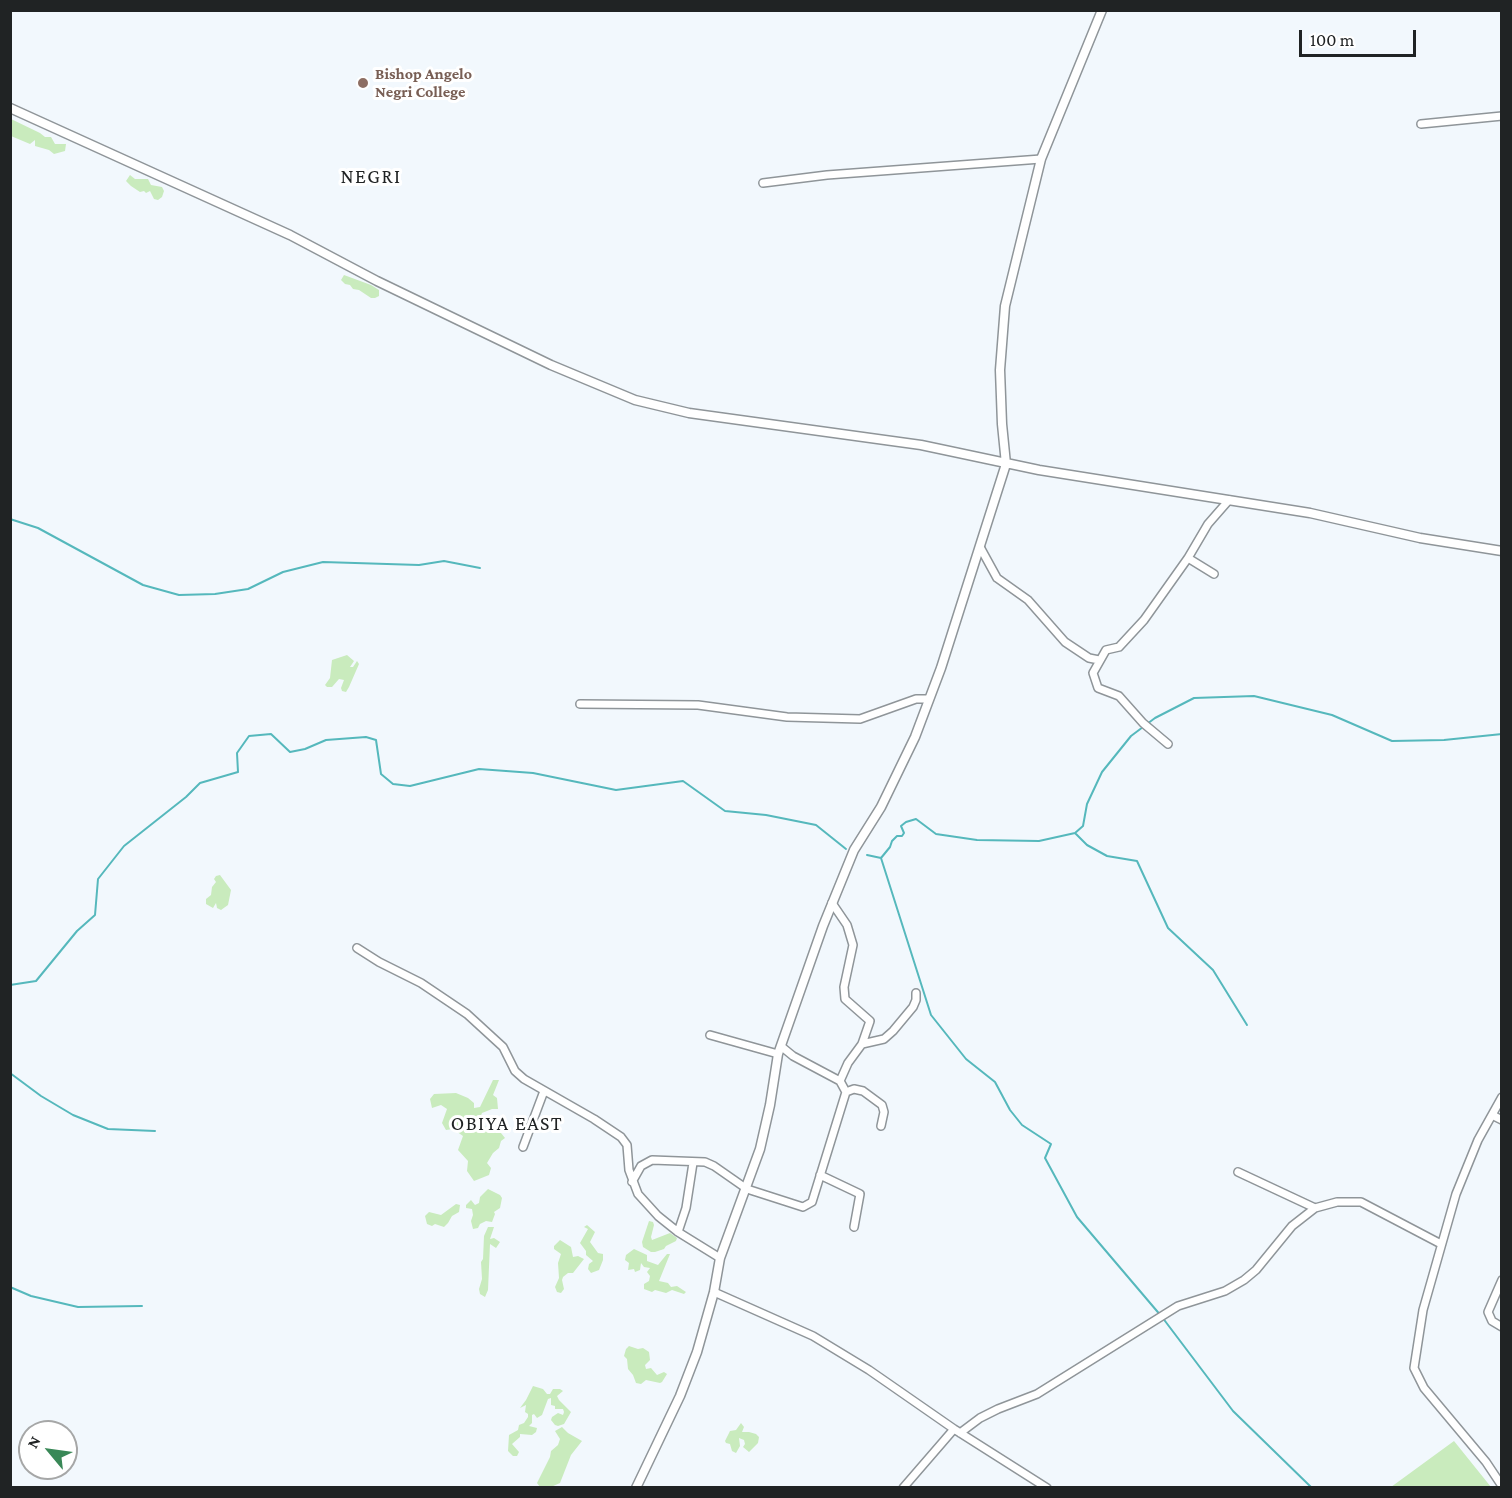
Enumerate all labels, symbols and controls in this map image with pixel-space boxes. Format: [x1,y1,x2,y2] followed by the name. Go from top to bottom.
[1302,18,1419,56] scale bar
[1310,30,1354,50] text: 100 m
[375,64,472,102] place label: Bishop Angelo Negri College
[356,76,370,90] marker: Bishop Angelo Negri College
[340,165,402,189] district label: NEGRI
[451,1112,563,1136] district label: OBIYA EAST
[18,1420,78,1480] north arrow
[23,1433,44,1451] text: N

